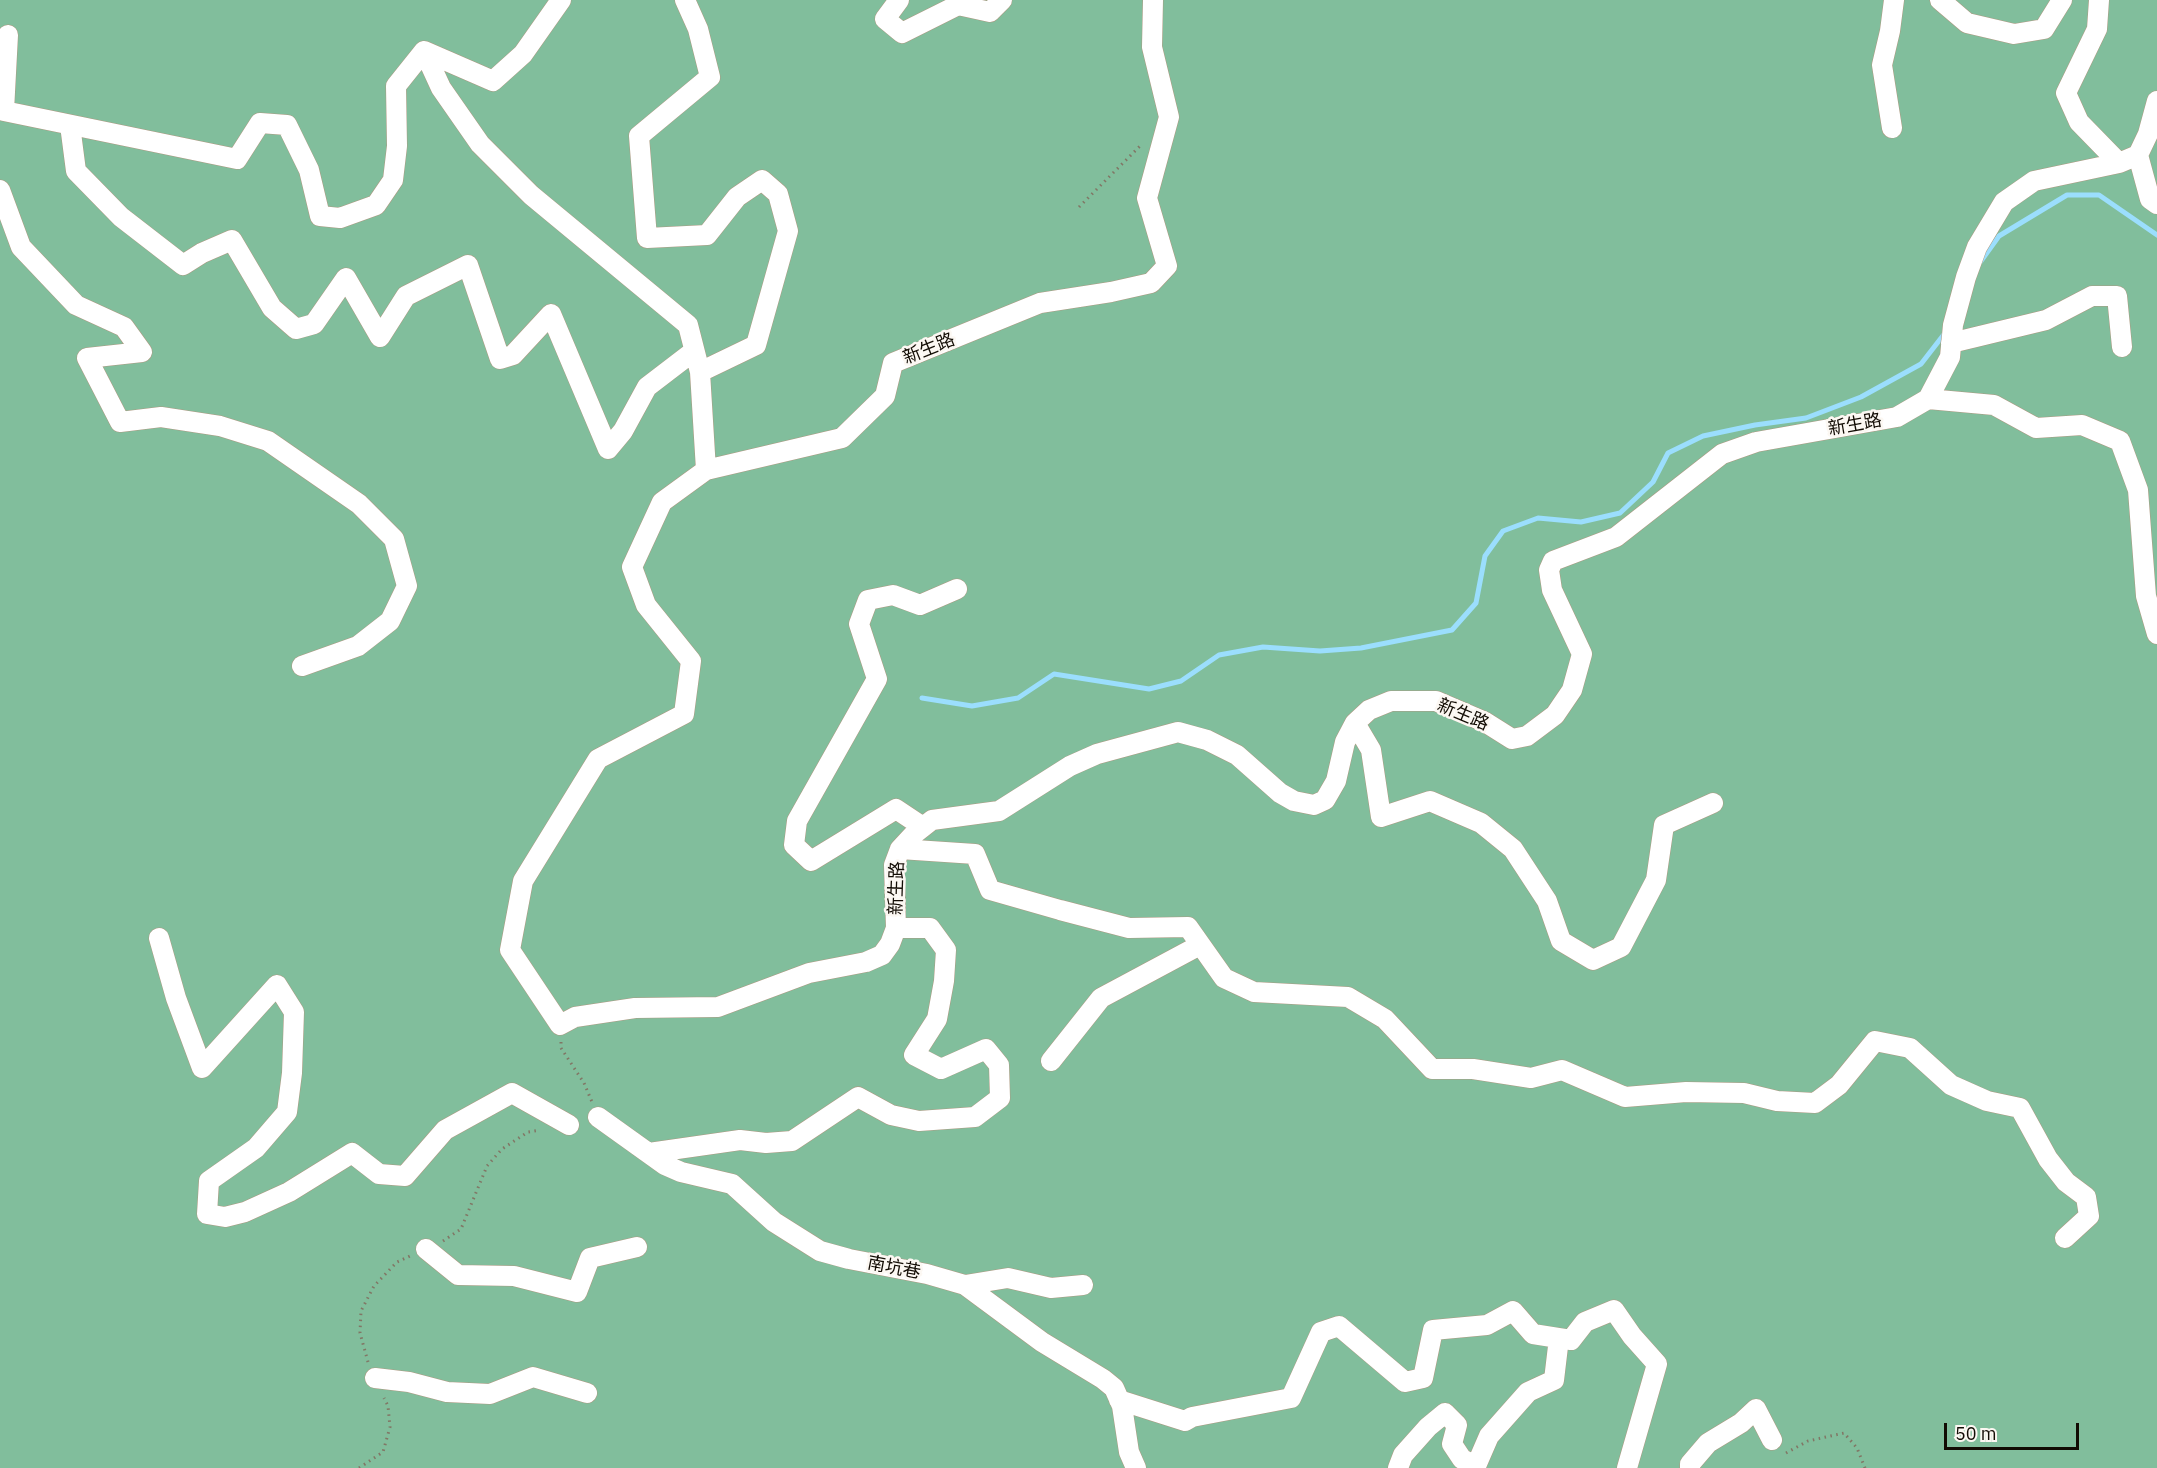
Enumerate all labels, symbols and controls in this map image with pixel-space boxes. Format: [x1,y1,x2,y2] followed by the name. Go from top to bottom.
[900,329,958,369] street label: 新生路
[1827,410,1883,440] street label: 新生路
[1434,695,1492,735] street label: 新生路
[885,861,909,915] street label: 新生路
[865,1252,923,1284] street label: 南坑巷
[1947,1411,2082,1449] scale bar
[1955,1422,1997,1445] text: 50 m

